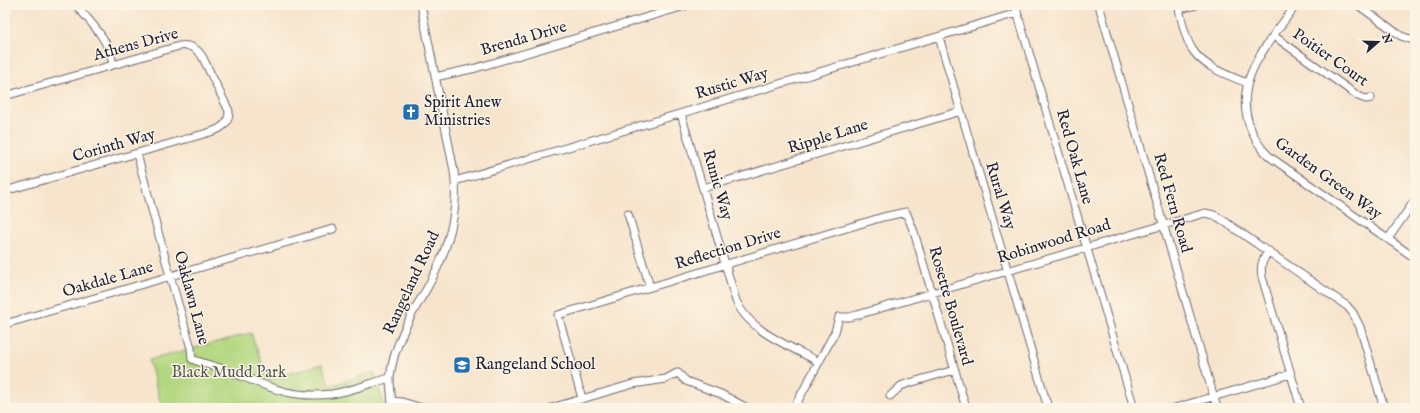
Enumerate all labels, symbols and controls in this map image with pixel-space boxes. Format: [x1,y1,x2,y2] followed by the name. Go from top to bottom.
[479,17,569,61] street label: Brenda Drive
[1358,22,1398,62] north arrow
[90,24,181,66] street label: Athens Drive
[1288,25,1372,92] street label: Poitier Court
[1378,31,1395,46] text: N
[693,63,771,105] street label: Rustic Way
[424,93,502,131] place label: Spirit Anew Ministries
[401,102,421,122] church icon: Spirit Anew Ministries
[1051,107,1097,207] street label: Red Oak Lane
[785,115,871,159] street label: Ripple Lane
[70,125,158,167] street label: Corinth Way
[1271,133,1386,225] street label: Garden Green Way
[697,147,737,223] street label: Runic Way
[1148,151,1196,256] street label: Red Fern Road
[980,160,1020,232] street label: Rural Way
[995,215,1114,269] street label: Robinwood Road
[673,223,783,275] street label: Reflection Drive
[379,228,445,338] street label: Rangeland Road
[923,244,977,368] street label: Rosette Boulevard
[169,249,213,347] street label: Oaklawn Lane
[60,258,156,302] street label: Oakdale Lane
[452,355,472,375] school or university icon: Rangeland School
[475,355,596,375] place label: Rangeland School
[172,363,287,383] park label: Black Mudd Park

